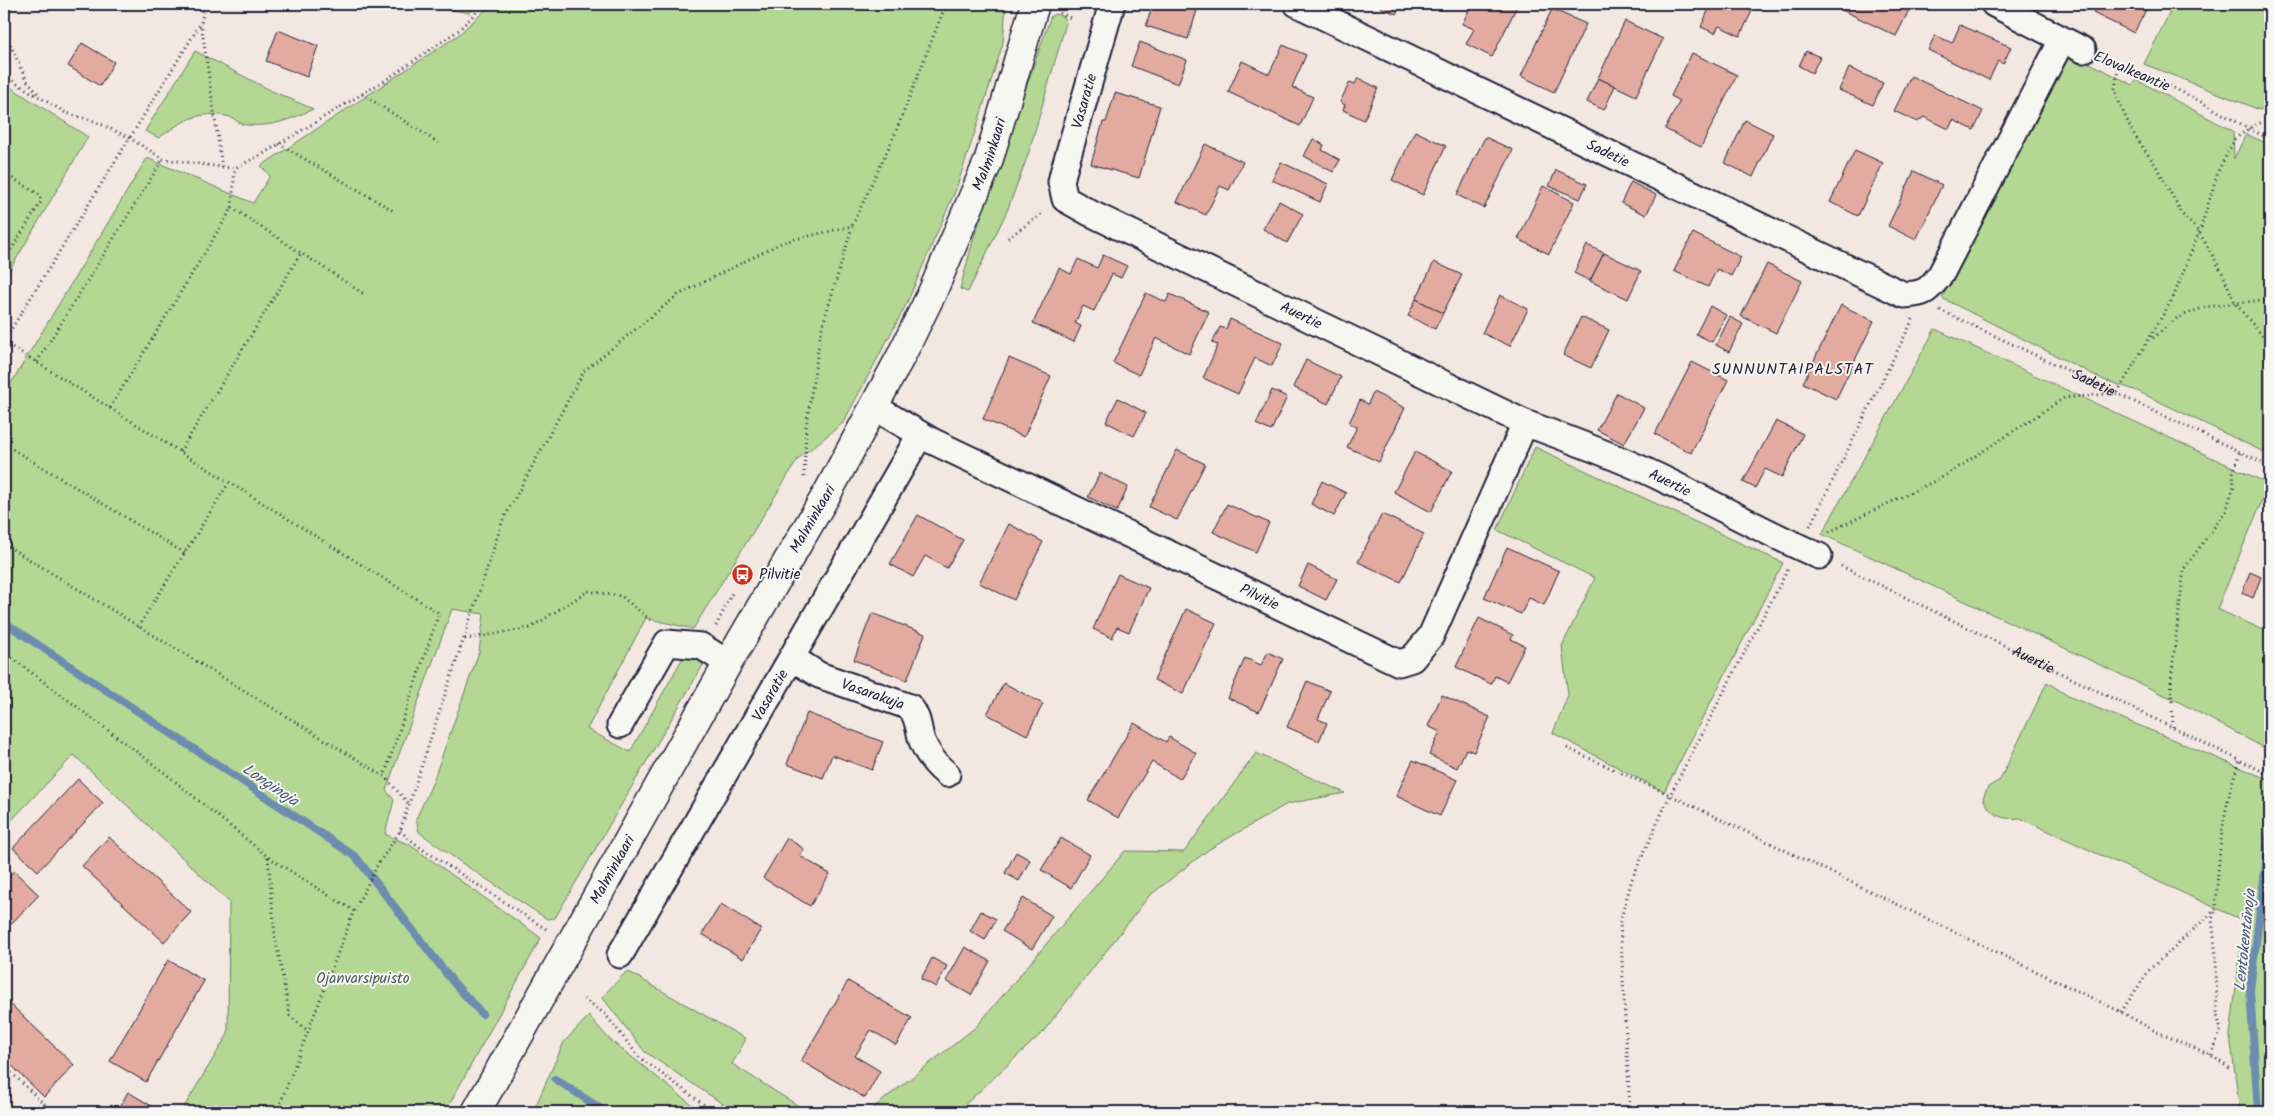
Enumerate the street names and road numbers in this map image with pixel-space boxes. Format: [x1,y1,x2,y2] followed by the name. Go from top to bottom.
[2090,45,2174,99] street label: Elovalkeantie
[1066,71,1104,132] street label: Vasaratie
[966,114,1014,195] street label: Malminkaari
[1582,133,1634,175] street label: Sadetie
[1276,296,1326,336] street label: Auertie
[2068,363,2119,404] street label: Sadetie
[1644,463,1695,504] street label: Auertie
[784,479,843,558] street label: Malminkaari
[1235,578,1283,617] street label: Pilvitie
[2008,640,2058,681] street label: Auertie
[746,665,795,726] street label: Vasaratie
[838,673,907,717] street label: Vasarakuja
[584,830,643,909] street label: Malminkaari

